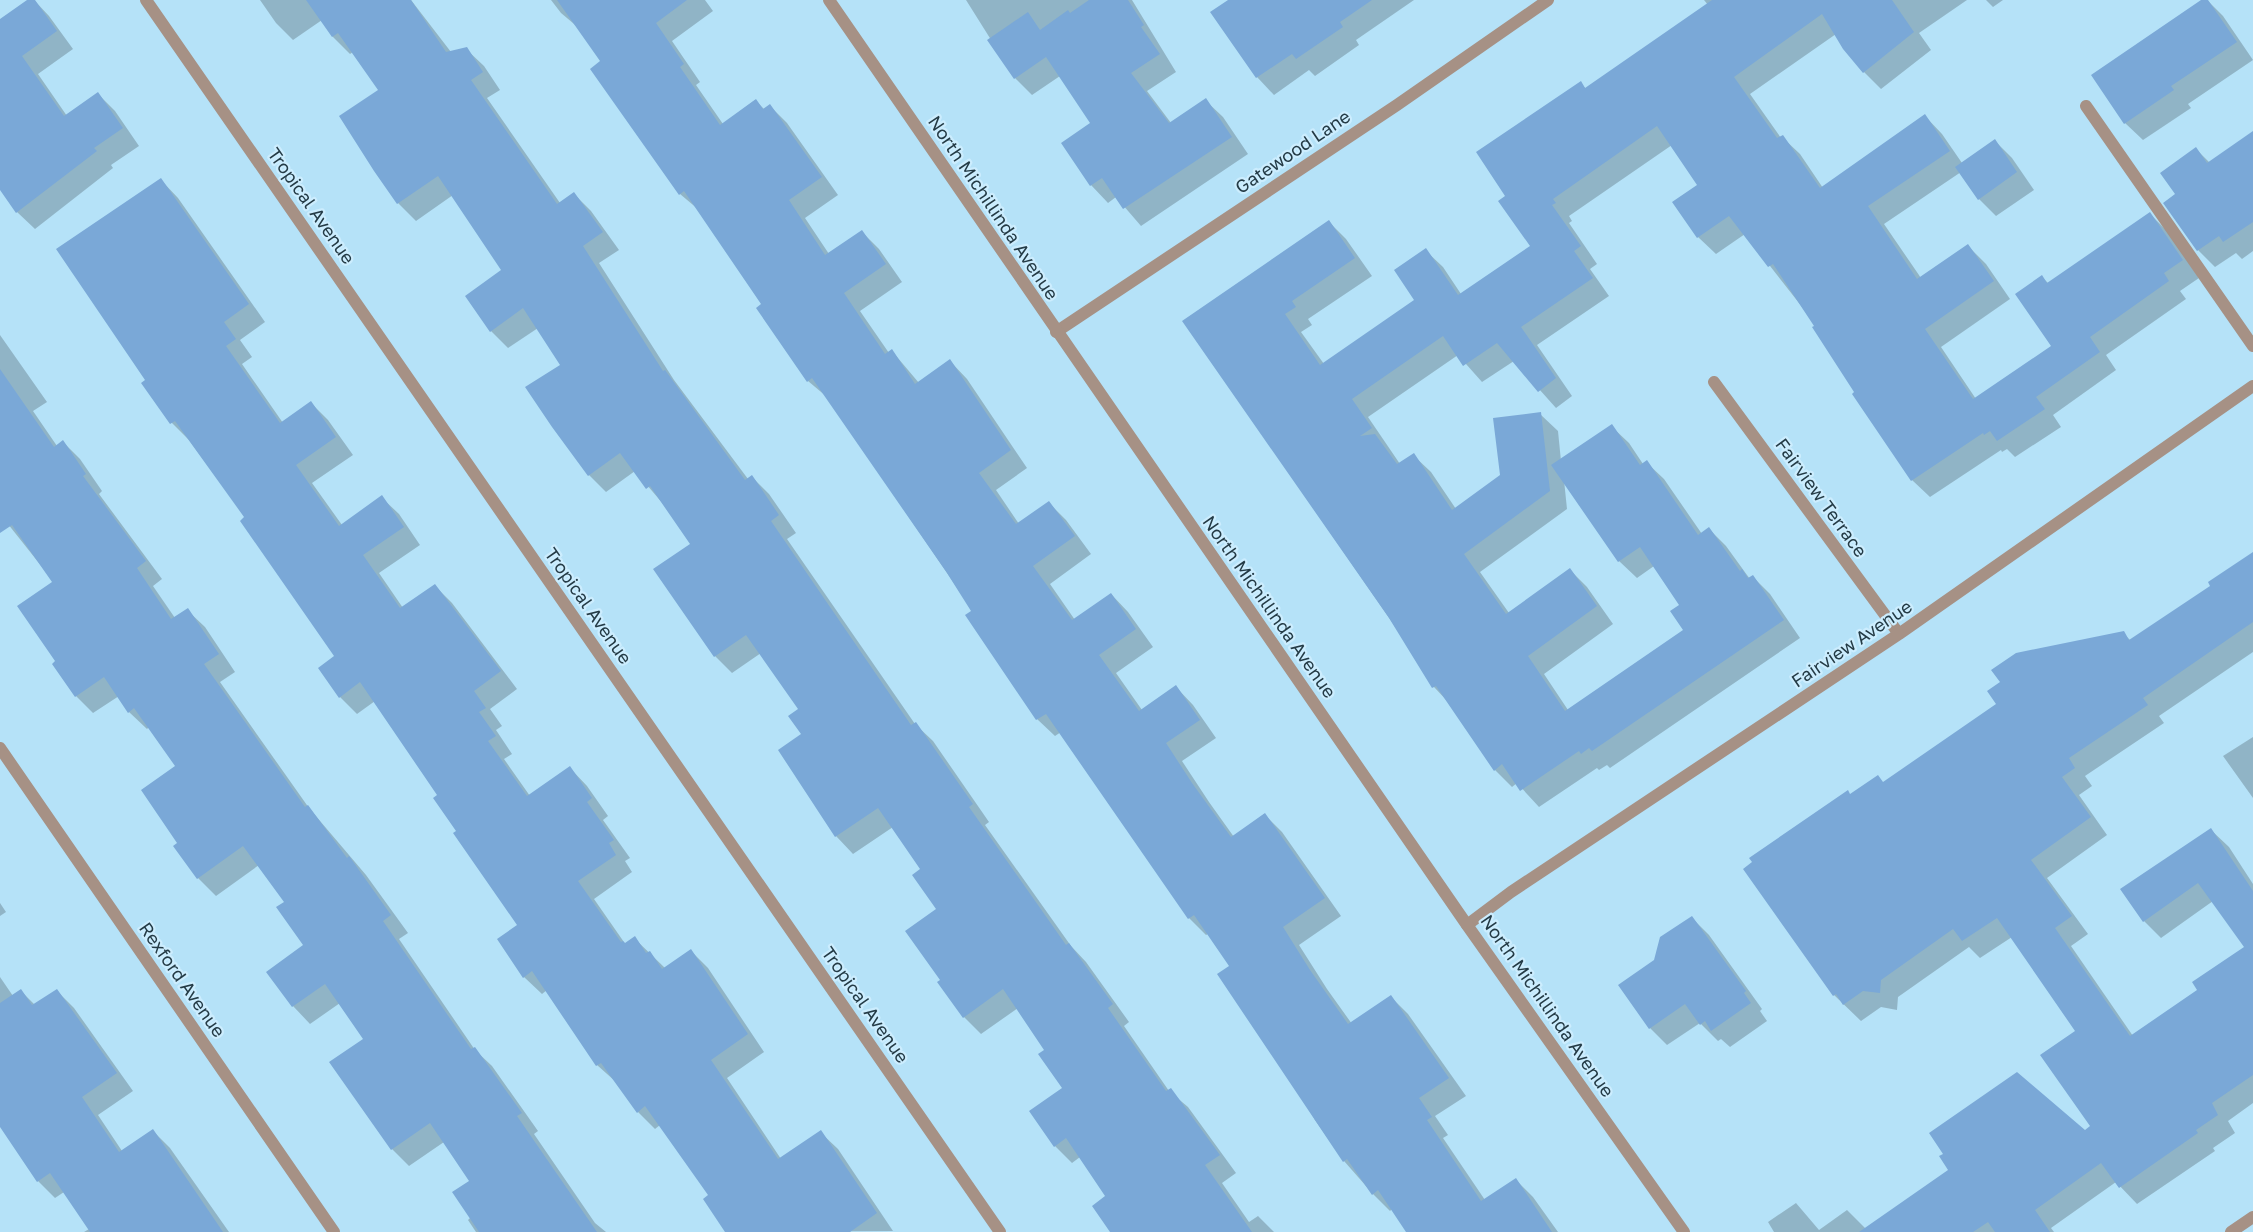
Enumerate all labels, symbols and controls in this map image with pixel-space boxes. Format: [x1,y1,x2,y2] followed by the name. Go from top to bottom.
[1231,105,1354,198] street label: Gatewood Lane
[924,111,1064,304] street label: North Michillinda Avenue
[264,143,360,268] street label: Tropical Avenue
[1771,434,1872,561] street label: Fairview Terrace
[1198,511,1341,702] street label: North Michillinda Avenue
[541,543,637,668] street label: Tropical Avenue
[1787,595,1916,692] street label: Fairview Avenue
[1476,910,1619,1101] street label: North Michillinda Avenue
[135,918,231,1041] street label: Rexford Avenue
[818,942,914,1067] street label: Tropical Avenue

